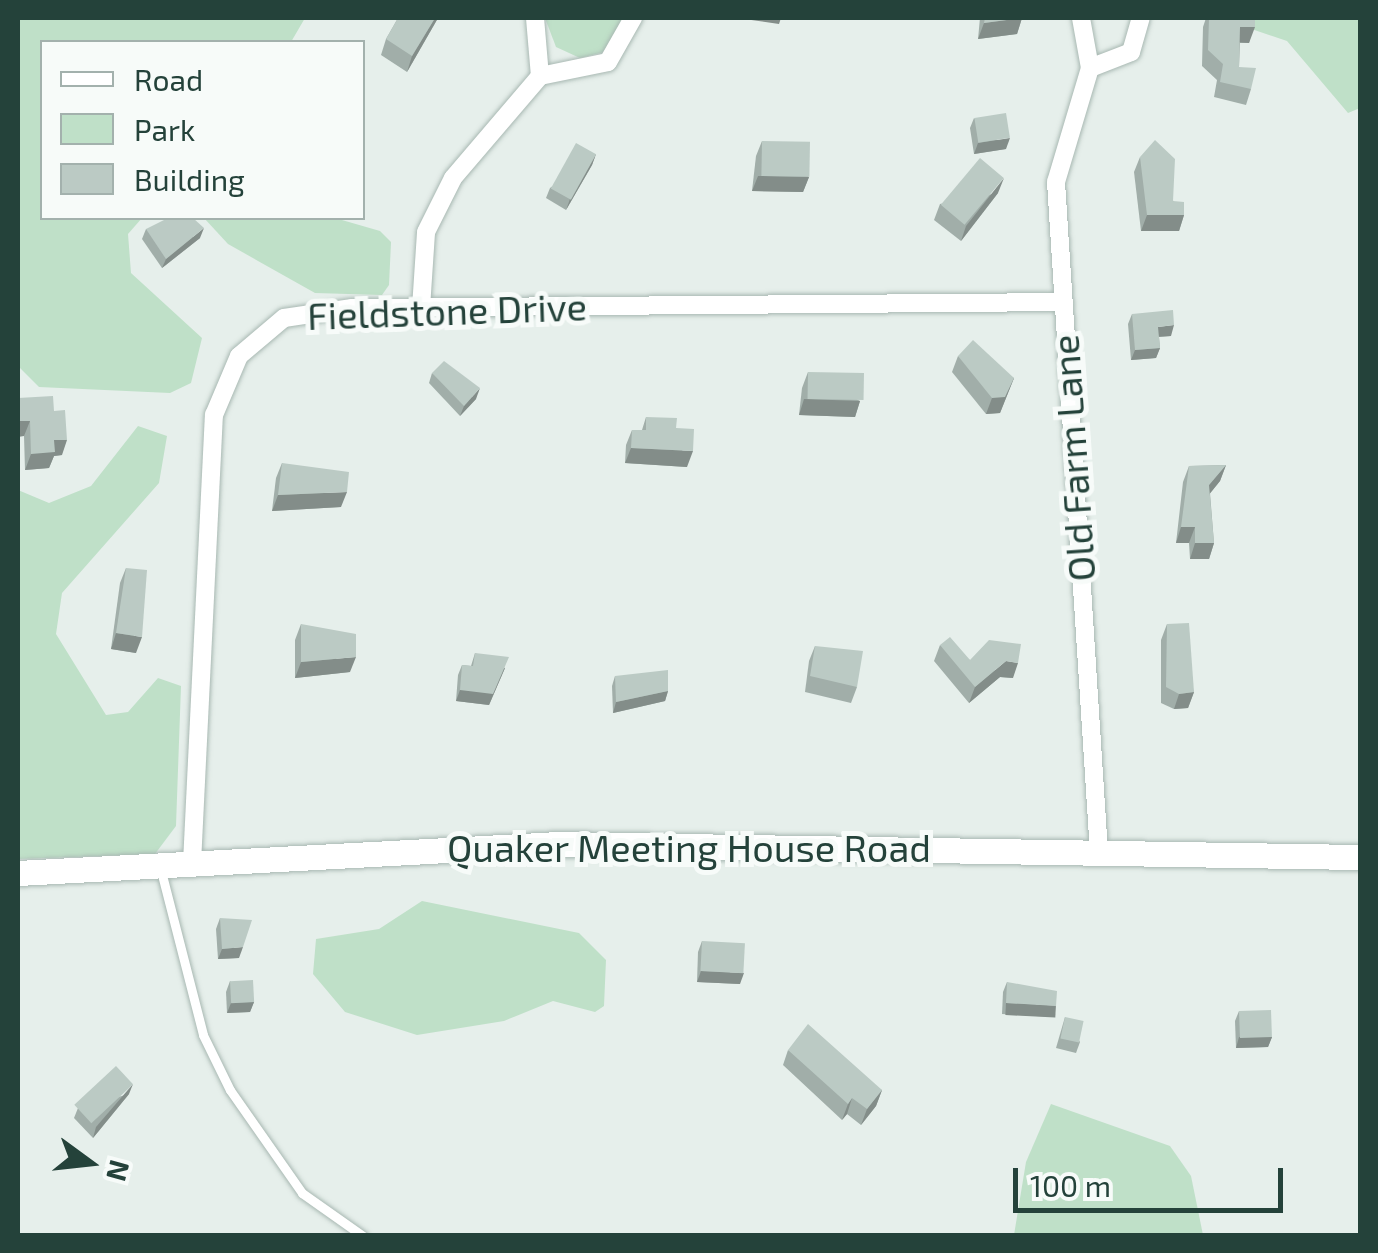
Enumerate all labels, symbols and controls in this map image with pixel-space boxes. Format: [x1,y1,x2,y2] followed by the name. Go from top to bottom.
[40,40,365,220] legend
[134,61,203,97] text: Road
[134,111,195,147] text: Park
[134,161,245,197] text: Building
[306,283,588,339] street label: Fieldstone Drive
[1042,333,1104,583] street label: Old Farm Lane
[447,825,931,871] street label: Quaker Meeting House Road
[40,1113,140,1213] north arrow
[1018,1148,1288,1210] scale bar
[100,1157,138,1185] text: N
[1030,1167,1111,1203] text: 100 m

